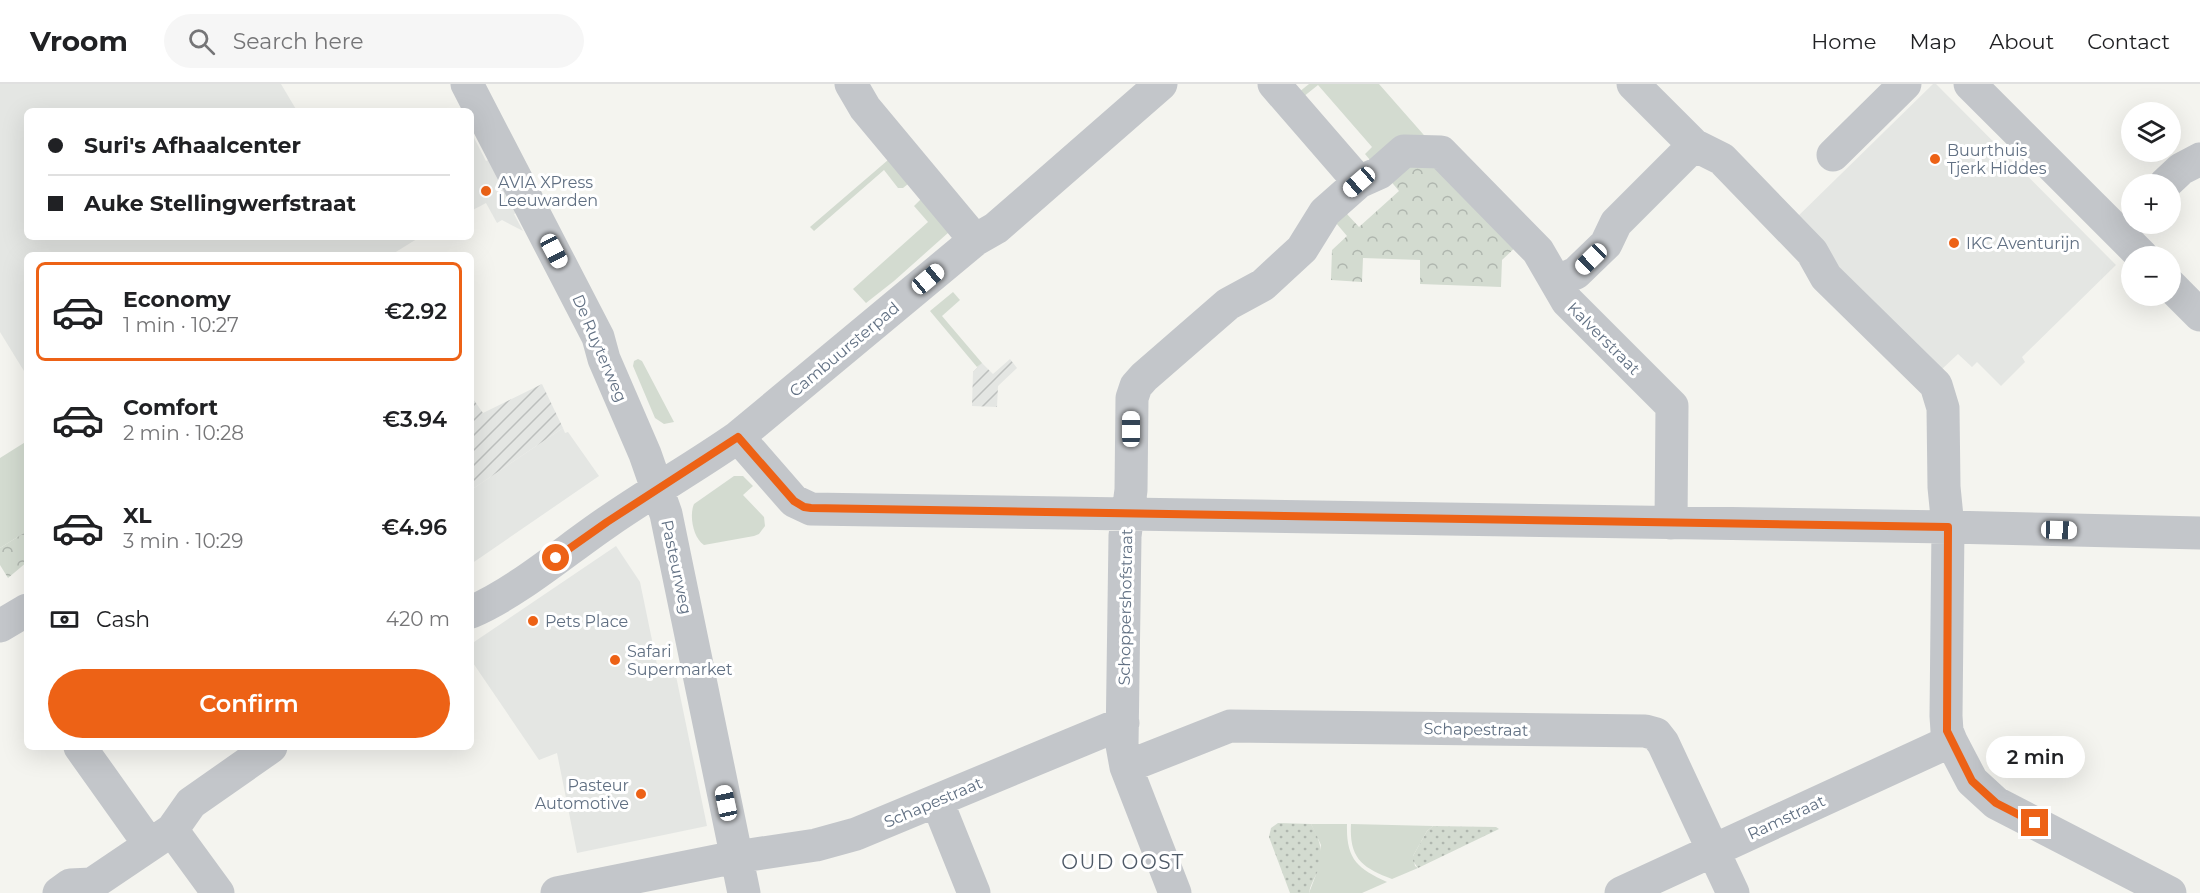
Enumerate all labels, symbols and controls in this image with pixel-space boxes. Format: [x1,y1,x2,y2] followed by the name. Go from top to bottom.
[164,14,584,68] search box
[30,24,128,58] text: Vroom
[185,25,218,58] icon: search
[233,28,364,55] text: Search here
[1811,29,1876,54] text: Home
[1909,29,1956,54] text: Map
[1989,29,2054,54] text: About
[2087,29,2170,54] text: Contact
[2121,102,2181,306] map controls
[2121,102,2181,162] button: layers
[84,132,301,159] text: Suri's Afhaalcenter
[1947,141,2047,178] place label: Buurthuis Tjerk Hiddes
[1928,152,1942,166] marker: Buurthuis Tjerk Hiddes
[1340,163,1378,201] car
[498,173,598,210] place label: AVIA XPress Leeuwarden
[2121,174,2181,234] button: +
[479,184,493,198] marker: AVIA XPress Leeuwarden
[84,190,356,217] text: Auke Stellingwerfstraat
[538,231,570,271] car
[1966,234,2080,253] place label: IKC Aventurijn
[1947,236,1961,250] marker: IKC Aventurijn
[1572,240,1610,278] car
[2121,246,2181,306] button: −
[908,261,948,297] car
[51,285,105,339] icon: car
[123,286,231,313] text: Economy
[568,292,631,405] street label: De Ruyterweg
[384,298,447,325] text: €2.92
[786,298,903,401] street label: Cambuursterpad
[1563,298,1644,379] street label: Kalverstraat
[123,313,239,337] text: 1 min · 10:27
[51,393,105,447] icon: car
[123,394,218,421] text: Comfort
[382,406,447,433] text: €3.94
[1122,411,1140,447] car
[123,421,244,445] text: 2 min · 10:28
[51,501,105,555] icon: car
[123,502,152,529] text: XL
[381,514,447,541] text: €4.96
[657,518,696,616] street label: Pasteurweg
[2041,520,2077,540] car
[1115,528,1136,686] street label: Schoppershofstraat
[123,529,243,553] text: 3 min · 10:29
[542,544,569,571] route start
[48,603,81,636] icon: cash
[96,606,150,633] text: Cash
[386,607,450,631] text: 420 m
[545,612,628,631] place label: Pets Place
[526,614,540,628] marker: Pets Place
[627,642,733,679] place label: Safari Supermarket
[608,653,622,667] marker: Safari Supermarket
[48,669,450,738] button: Confirm
[1423,719,1529,740] street label: Schapestraat
[1986,736,2084,778] callout: 2 min
[2007,745,2064,769] text: 2 min
[881,773,986,832] street label: Schapestraat
[535,776,629,813] place label: Pasteur Automotive
[713,784,739,822] car
[634,787,648,801] marker: Pasteur Automotive
[1744,791,1828,844] street label: Ramstraat
[2021,809,2048,836] route end
[1061,850,1185,874] district label: OUD OOST

